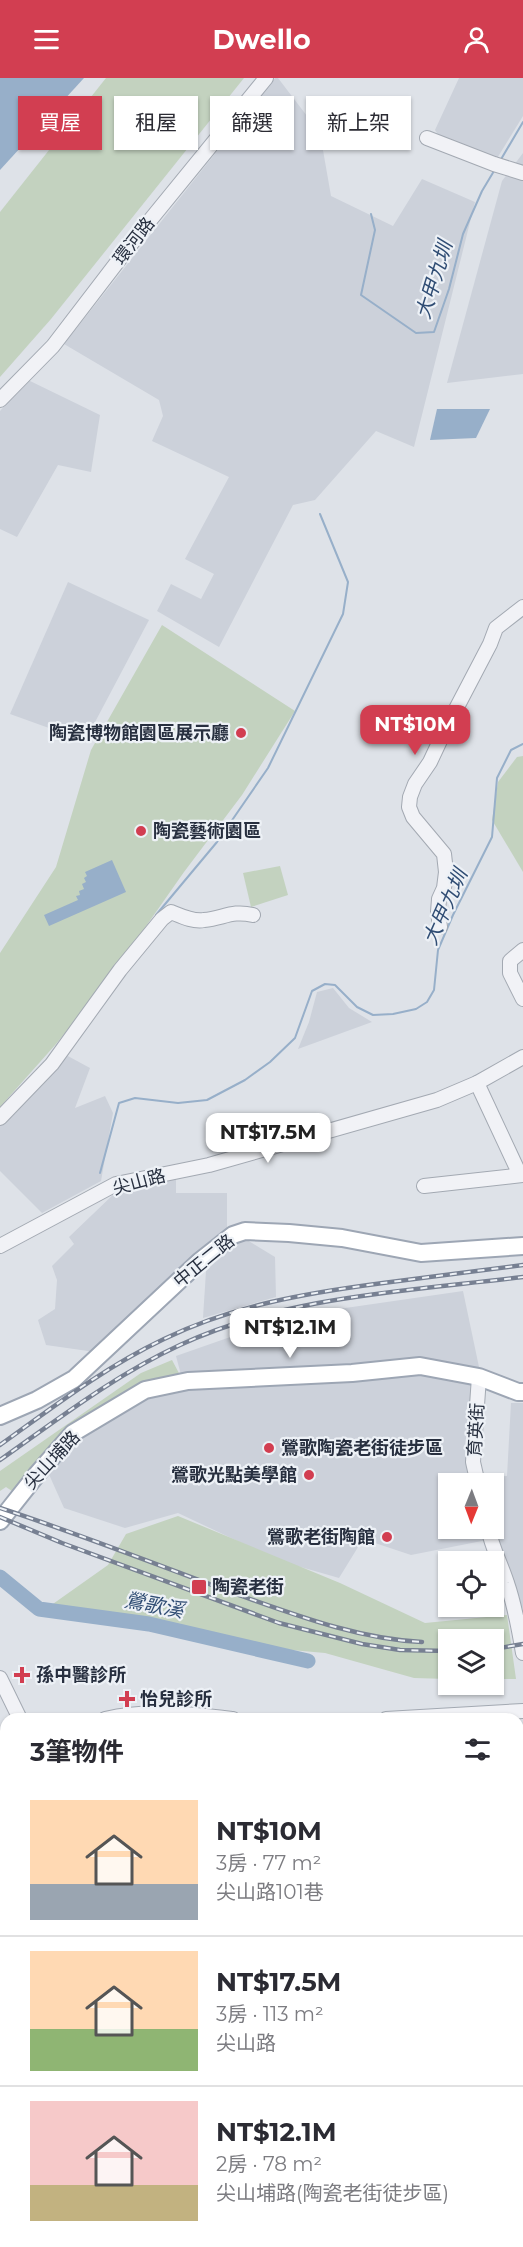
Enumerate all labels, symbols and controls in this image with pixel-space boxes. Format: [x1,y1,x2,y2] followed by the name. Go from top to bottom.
[30,23,63,56] icon: menu
[212,23,311,56] text: Dwello
[460,23,493,56] icon: person
[18,96,102,150] chip: 買屋
[114,96,198,150] chip: 租屋
[210,96,294,150] chip: 篩選
[306,96,411,150] chip: 新上架
[109,213,159,269] street label: 環河路
[411,235,458,322] water label: 大甲九圳
[366,705,464,756] pin: NT$10M
[374,712,456,736] text: NT$10M
[49,722,229,744] place label: 陶瓷博物館園區展示廳
[234,726,248,740] marker: 陶瓷博物館園區展示廳
[153,820,261,842] place label: 陶瓷藝術園區
[134,824,148,838] marker: 陶瓷藝術園區
[418,863,473,948] water label: 大甲九圳
[206,1113,330,1164] pin: NT$17.5M
[220,1120,316,1144] text: NT$17.5M
[110,1164,168,1200] street label: 尖山路
[169,1230,239,1292] street label: 中正二路
[228,1308,352,1359] pin: NT$12.1M
[244,1315,336,1339] text: NT$12.1M
[464,1402,488,1458] street label: 育英街
[19,1426,85,1494] street label: 尖山埔路
[281,1437,443,1459] place label: 鶯歌陶瓷老街徒步區
[262,1441,276,1455] marker: 鶯歌陶瓷老街徒步區
[171,1464,297,1486] place label: 鶯歌光點美學館
[302,1468,316,1482] marker: 鶯歌光點美學館
[438,1473,504,1539] north arrow
[438,1473,504,1695] map controls
[267,1526,375,1548] place label: 鶯歌老街陶館
[380,1530,394,1544] marker: 鶯歌老街陶館
[438,1551,504,1617] button: locate
[212,1576,284,1598] place label: 陶瓷老街
[190,1578,208,1596] marker: 陶瓷老街
[122,1587,189,1623] water label: 鶯歌溪
[438,1629,504,1695] button: layers
[36,1664,126,1686] place label: 孫中醫診所
[13,1666,31,1684] marker: 孫中醫診所
[140,1688,212,1710] place label: 怡兒診所
[118,1690,136,1708] marker: 怡兒診所
[461,1733,494,1766] icon: filters
[30,1736,123,1768] text: 3筆物件
[216,1815,322,1847] text: NT$10M
[78,1824,150,1896] icon: home
[216,1851,321,1875] text: 3房 · 77 m²
[216,1880,324,1904] text: 尖山路101巷
[216,1966,341,1998] text: NT$17.5M
[78,1975,150,2047] icon: home
[216,2002,324,2026] text: 3房 · 113 m²
[216,2031,276,2055] text: 尖山路
[216,2116,336,2148] text: NT$12.1M
[78,2125,150,2197] icon: home
[216,2152,322,2176] text: 2房 · 78 m²
[216,2181,449,2205] text: 尖山埔路(陶瓷老街徒步區)

